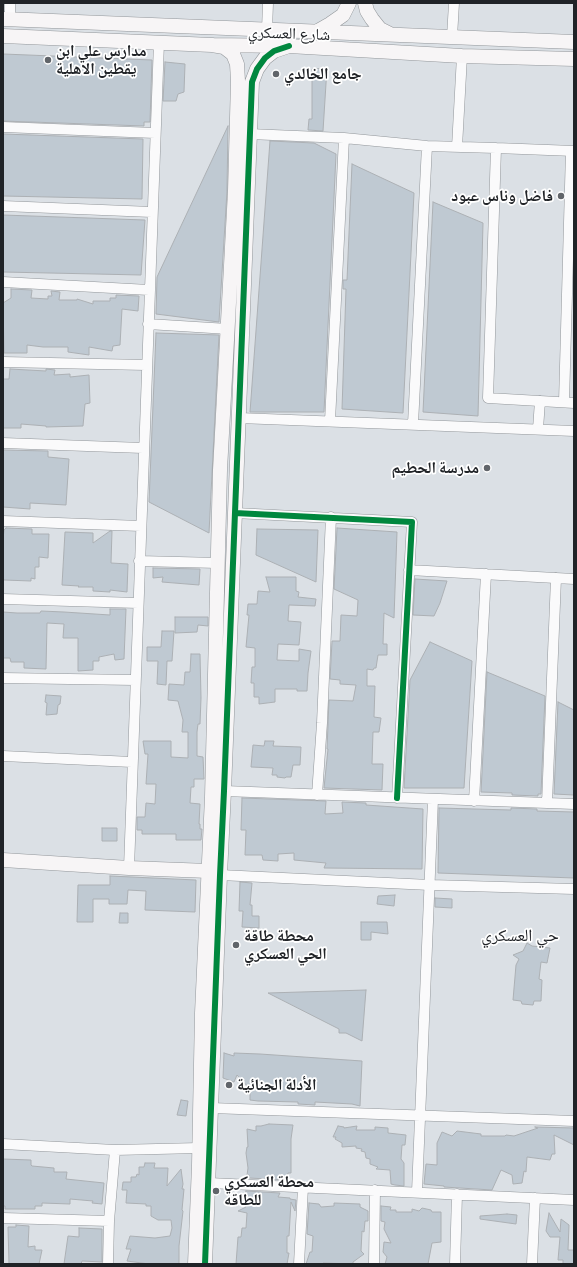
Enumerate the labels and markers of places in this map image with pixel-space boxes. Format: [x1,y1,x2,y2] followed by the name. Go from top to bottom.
[56,41,147,79] place label: مدارس علي ابن يقطين الاهلية
[43,55,53,65] marker: مدارس علي ابن يقطين الاهلية
[284,64,362,84] place label: جامع الخالدي
[271,69,281,79] marker: جامع الخالدي
[451,186,553,206] place label: فاضل وناس عبود
[556,191,566,201] marker: فاضل وناس عبود
[392,458,479,478] place label: مدرسة الحطيم
[482,463,492,473] marker: مدرسة الحطيم
[244,926,327,964] place label: محطة طاقة الحي العسكري
[231,940,241,950] marker: محطة طاقة الحي العسكري
[237,1075,317,1095] place label: الأدلة الجنائية
[224,1080,234,1090] marker: الأدلة الجنائية
[224,1172,314,1210] place label: محطة العسكري للطاقه
[211,1186,221,1196] marker: محطة العسكري للطاقه

